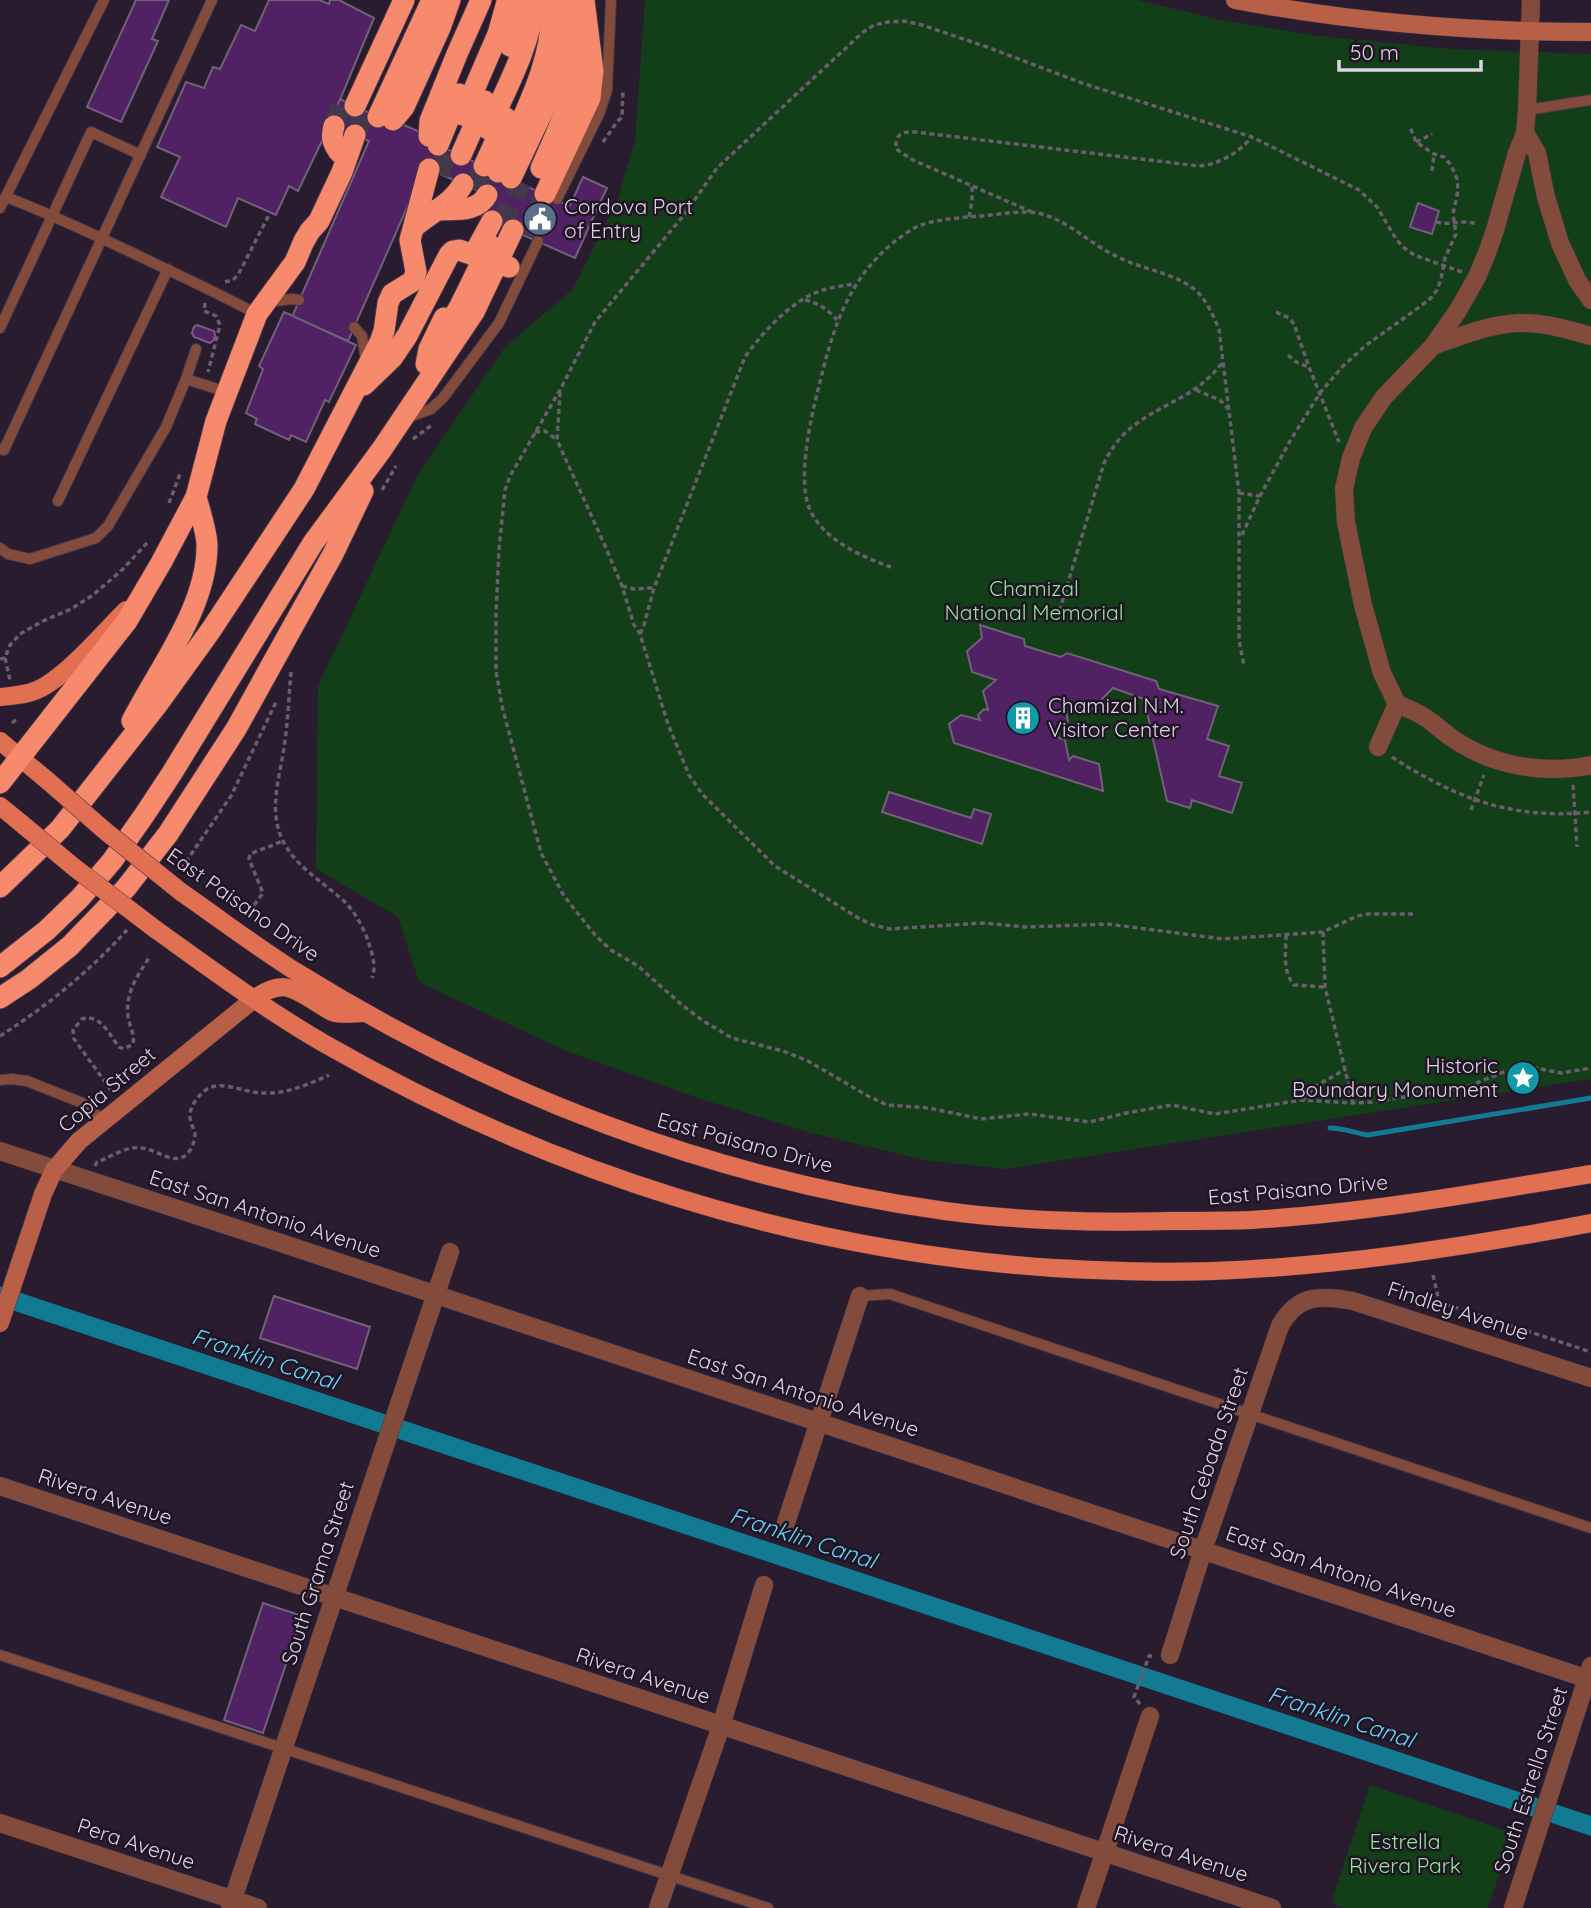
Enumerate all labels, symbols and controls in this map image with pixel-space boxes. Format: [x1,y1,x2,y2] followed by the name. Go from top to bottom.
[1339,28,1481,72] scale bar
[1350,39,1399,65] text: 50 m
[564,193,693,243] place label: Cordova Port of Entry
[521,200,559,238] public building icon: Cordova Port of Entry
[945,575,1123,625] park label: Chamizal National Memorial
[1048,692,1184,742] place label: Chamizal N.M. Visitor Center
[1004,699,1042,737] building icon: Chamizal N.M. Visitor Center
[162,842,325,967] street label: East Paisano Drive
[52,1041,160,1138] street label: Copia Street
[1292,1052,1498,1102] place label: Historic Boundary Monument
[1504,1059,1542,1097] place icon: Historic Boundary Monument
[655,1106,836,1178] street label: East Paisano Drive
[146,1163,384,1263] street label: East San Antonio Avenue
[1207,1168,1389,1210] street label: East Paisano Drive
[1384,1275,1532,1345] street label: Findley Avenue
[188,1321,345,1397] water label: Franklin Canal
[684,1342,922,1442] street label: East San Antonio Avenue
[1163,1363,1253,1562] street label: South Cebada Street
[35,1462,176,1530] street label: Rivera Avenue
[275,1478,359,1668] street label: South Grama Street
[726,1500,883,1576] water label: Franklin Canal
[1223,1519,1460,1623] street label: East San Antonio Avenue
[573,1641,714,1709] street label: Rivera Avenue
[1264,1679,1421,1755] water label: Franklin Canal
[1488,1683,1573,1876] street label: South Estrella Street
[74,1812,198,1874] street label: Pera Avenue
[1111,1819,1252,1887] street label: Rivera Avenue
[1349,1828,1461,1878] park label: Estrella Rivera Park

